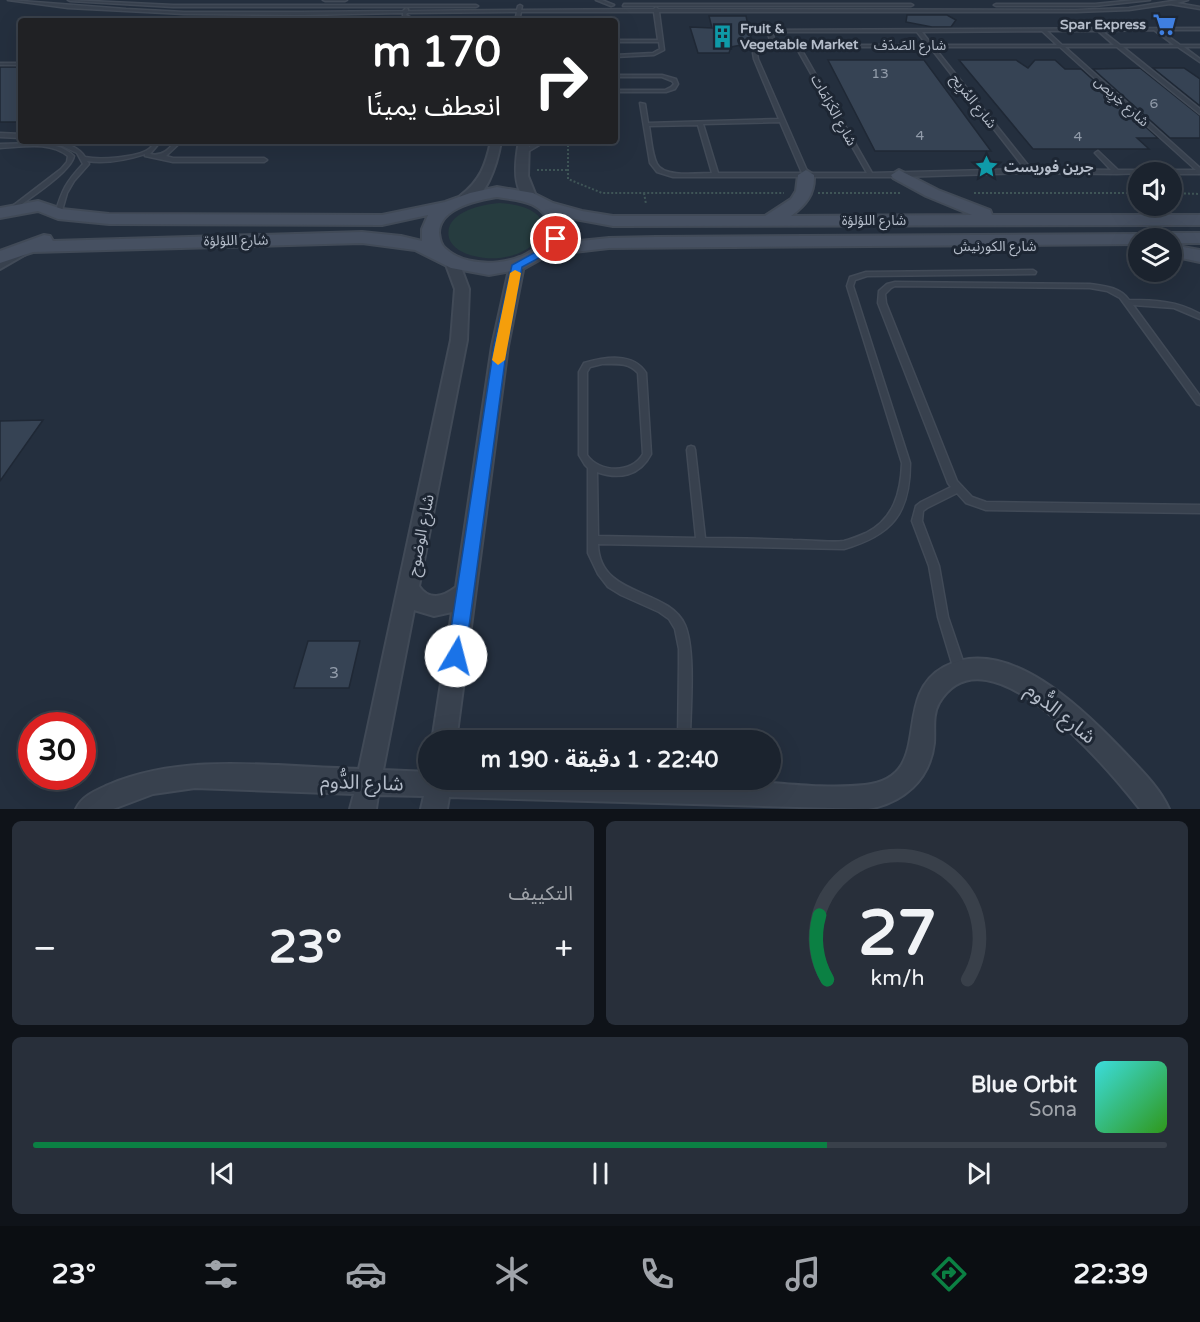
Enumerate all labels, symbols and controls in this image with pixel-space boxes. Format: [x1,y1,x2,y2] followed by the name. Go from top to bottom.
[1151,11,1177,37] supermarket icon: Spar Express
[1060,16,1146,33] place label: Spar Express
[740,20,859,53] place label: Fruit & Vegetable Market
[709,23,735,49] building icon: Fruit & Vegetable Market
[372,27,501,78] text: 170 m
[874,37,946,56] street label: شارع الصَدَف
[522,42,600,120] icon: right
[871,65,889,82] house number: 13
[945,71,1000,133] street label: شارع المُرِيح
[805,72,860,150] street label: شارع الكَرَامَات
[1090,72,1152,132] street label: شارع خِرِيص
[367,90,501,123] text: انعطف يمينًا
[1150,95,1159,112] house number: 6
[916,127,925,144] house number: 4
[1074,128,1083,145] house number: 4
[973,154,999,180] place icon: جرين فوريست
[1004,159,1094,176] place label: جرين فوريست
[1128,162,1182,282] map controls
[1128,162,1182,216] button: sound
[842,212,906,231] street label: شارع اللؤلؤة
[530,213,581,264] pin
[539,222,572,255] icon: arrive
[1128,228,1182,282] button: layers
[204,231,269,252] street label: شارع اللؤلؤة
[953,238,1037,257] street label: شارع الكورنيش
[403,492,441,578] street label: شارع الوضوح
[424,624,488,688] position arrow
[329,663,339,683] house number: 3
[1019,676,1102,751] street label: شارع الدُّوم
[18,712,96,790] speed limit sign: 30
[481,747,718,773] text: 22:40 · 1 دقيقة · 190 m
[320,767,404,798] street label: شارع الدُّوم
[509,882,573,906] text: التكييف
[858,897,936,972] text: 27
[269,921,342,975] text: 23°
[33,929,57,968] text: −
[554,929,573,968] text: +
[870,965,924,991] text: km/h
[971,1072,1077,1098] text: Blue Orbit
[1029,1098,1077,1122] text: Sona
[206,1157,239,1190] icon: previous
[584,1157,617,1190] icon: pause
[962,1157,995,1190] icon: next
[200,1253,242,1295] icon: filters
[345,1253,387,1295] icon: car
[491,1253,533,1295] icon: climate
[636,1253,678,1295] icon: phone
[782,1253,824,1295] icon: music
[928,1253,970,1295] icon: directions
[52,1258,96,1291] text: 23°
[1073,1258,1148,1291] text: 22:39

